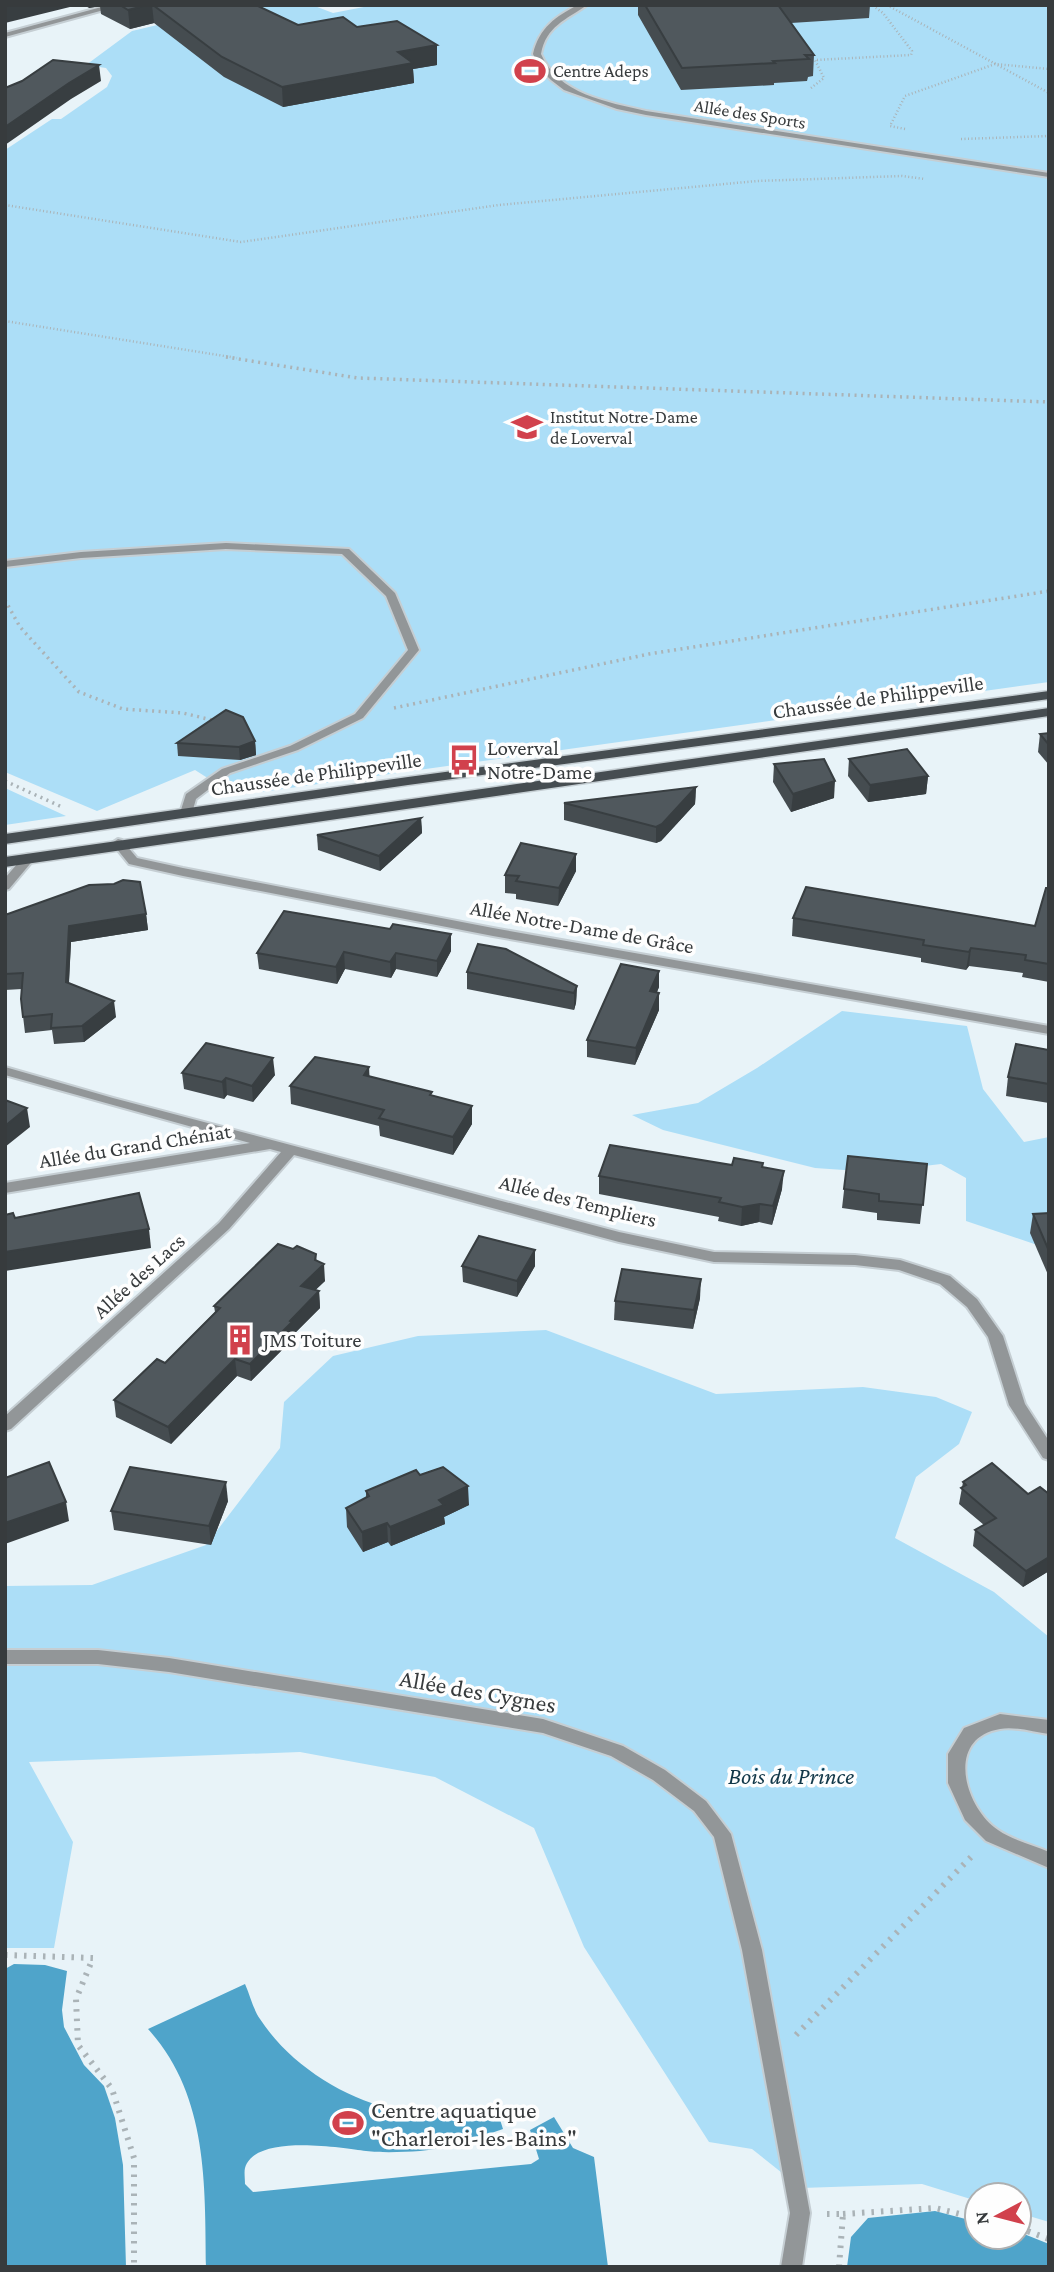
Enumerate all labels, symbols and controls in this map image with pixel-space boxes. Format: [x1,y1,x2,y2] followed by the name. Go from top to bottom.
[513,54,547,88] sports icon: Centre Adeps
[553,61,648,81] place label: Centre Adeps
[693,95,807,133] street label: Allée des Sports
[550,407,698,448] place label: Institut Notre-Dame de Loverval
[510,410,544,444] school or university icon: Institut Notre-Dame de Loverval
[771,670,985,724] street label: Chaussée de Philippeville
[487,736,592,784] place label: Loverval Notre-Dame
[447,743,481,777] bus stop icon: Loverval Notre-Dame
[209,747,423,801] street label: Chaussée de Philippeville
[468,896,696,958] street label: Allée Notre-Dame de Grâce
[37,1119,234,1173] street label: Allée du Grand Chéniat
[497,1170,659,1232] street label: Allée des Templiers
[88,1229,190,1323] street label: Allée des Lacs
[223,1323,257,1357] building icon: JMS Toiture
[261,1328,361,1352] place label: JMS Toiture
[398,1664,558,1718] street label: Allée des Cygnes
[728,1762,854,1789] park label: Bois du Prince
[371,2096,577,2151] place label: Centre aquatique "Charleroi-les-Bains"
[331,2106,365,2140] sports icon: Centre aquatique "Charleroi-les-Bains"
[963,2181,1033,2251] north arrow
[970,2210,993,2226] text: N

